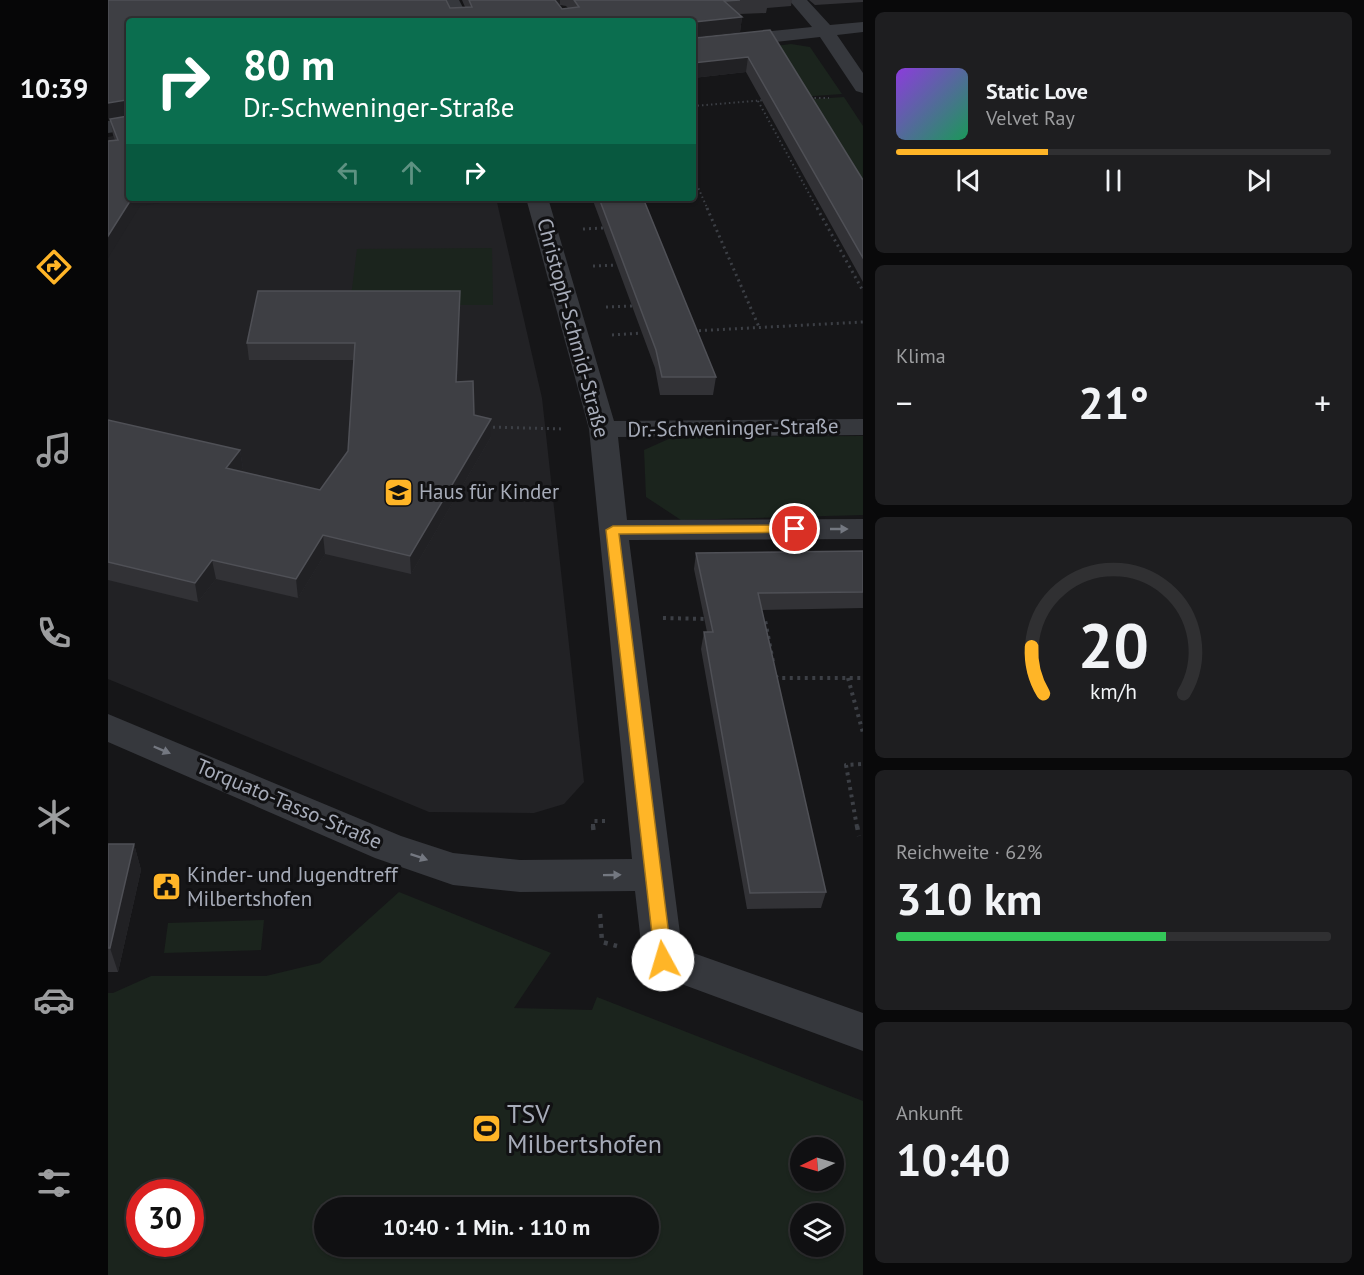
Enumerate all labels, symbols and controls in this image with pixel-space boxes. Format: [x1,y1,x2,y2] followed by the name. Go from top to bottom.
[243,37,335,92] text: 80 m
[144,42,222,120] icon: right
[20,71,88,105] text: 10:39
[986,77,1088,105] text: Static Love
[243,90,515,124] text: Dr.-Schweninger-Straße
[986,105,1075,131] text: Velvet Ray
[332,156,365,189] icon: left
[395,156,428,189] icon: ahead
[458,156,491,189] icon: right
[952,164,985,197] icon: previous
[1097,164,1130,197] icon: pause
[1242,164,1275,197] icon: next
[531,215,616,441] street label: Christoph-Schmid-Straße
[33,246,75,288] icon: directions
[896,343,946,369] text: Klima
[1078,373,1149,431] text: 21°
[896,381,913,424] text: −
[1314,381,1331,424] text: +
[627,412,839,443] street label: Dr.-Schweninger-Straße
[33,429,75,471] icon: music
[382,476,414,508] school or university icon: Haus für Kinder
[419,478,559,505] place label: Haus für Kinder
[769,503,820,554] pin
[778,512,811,545] icon: arrive
[830,524,849,534] one-way arrow
[1078,605,1149,686] text: 20
[33,612,75,654] icon: phone
[1090,678,1137,706] text: km/h
[153,746,171,755] one-way arrow
[192,752,386,855] street label: Torquato-Tasso-Straße
[33,796,75,838] icon: climate
[896,839,1042,865] text: Reichweite · 62%
[410,853,428,863] one-way arrow
[187,861,399,912] place label: Kinder- und Jugendtreff Milbertshofen
[896,869,1042,927] text: 310 km
[603,870,622,880] one-way arrow
[150,871,182,903] public building icon: Kinder- und Jugendtreff Milbertshofen
[631,928,695,992] position arrow
[33,979,75,1021] icon: car
[507,1097,662,1160] place label: TSV Milbertshofen
[896,1100,963,1126] text: Ankunft
[470,1113,502,1145] sports icon: TSV Milbertshofen
[896,1130,1010,1188] text: 10:40
[790,1137,844,1191] north arrow
[790,1137,844,1257] map controls
[33,1162,75,1204] icon: filters
[126,1179,204,1257] speed limit sign: 30
[790,1203,844,1257] button: layers
[383,1213,590,1241] text: 10:40 · 1 Min. · 110 m

